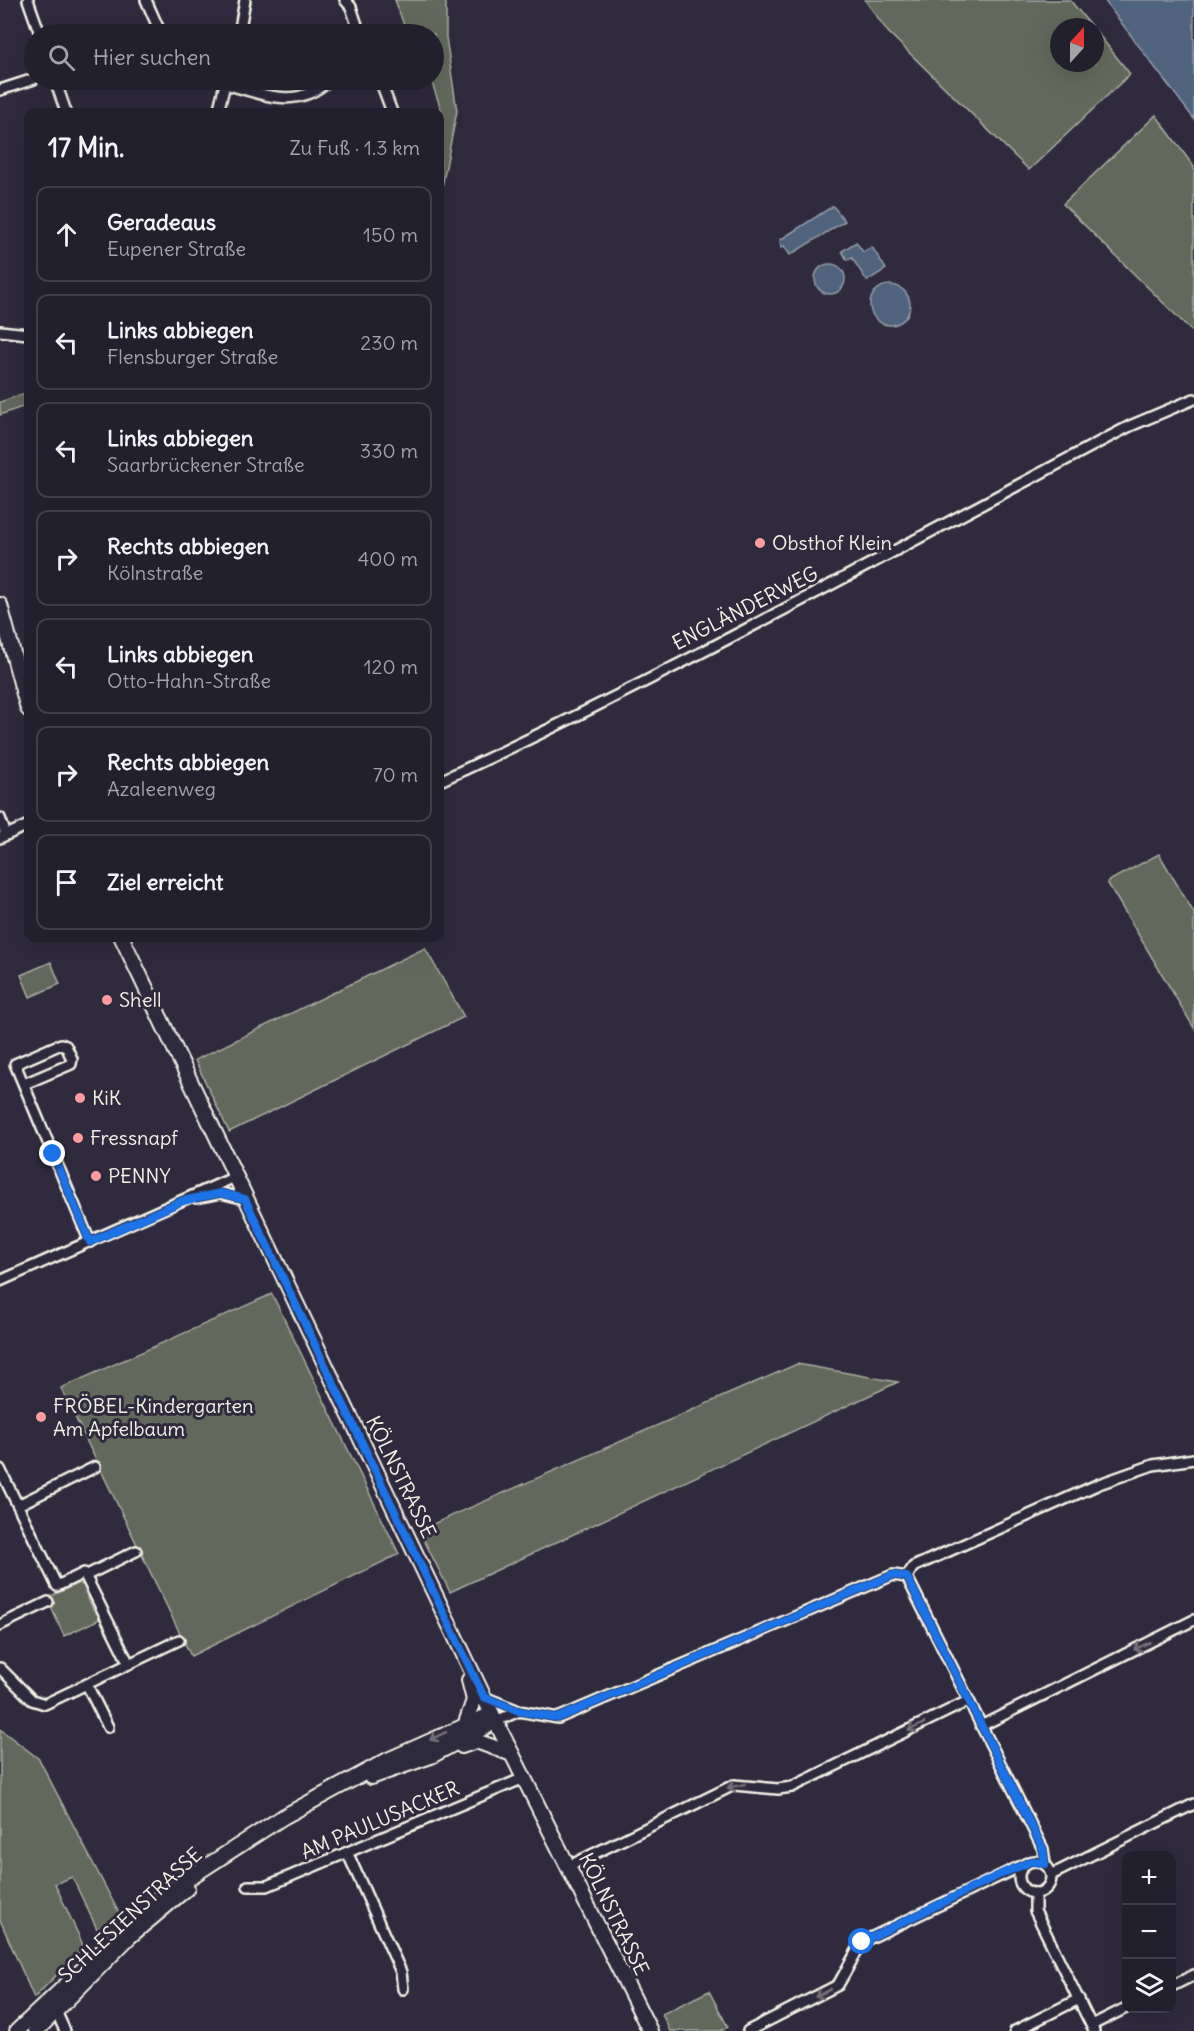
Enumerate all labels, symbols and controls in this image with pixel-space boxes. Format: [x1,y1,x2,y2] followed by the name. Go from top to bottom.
[1050,18,1104,72] north arrow
[24,24,444,90] search box
[45,41,78,74] icon: search
[93,43,211,71] text: Hier suchen
[48,131,125,164] text: 17 Min.
[290,135,420,160] text: Zu Fuß · 1.3 km
[107,208,216,236] text: Geradeaus
[50,218,83,251] icon: ahead
[363,222,418,247] text: 150 m
[107,236,246,261] text: Eupener Straße
[107,316,254,344] text: Links abbiegen
[50,326,83,359] icon: left
[360,330,418,355] text: 230 m
[107,344,278,369] text: Flensburger Straße
[107,424,254,452] text: Links abbiegen
[50,434,83,467] icon: left
[360,438,418,463] text: 330 m
[107,452,305,477] text: Saarbrückener Straße
[772,530,892,555] place label: Obsthof Klein
[107,532,269,560] text: Rechts abbiegen
[753,536,767,550] marker: Obsthof Klein
[50,542,83,575] icon: right
[358,546,418,571] text: 400 m
[107,560,203,585] text: Kölnstraße
[668,560,822,655] street label: ENGLÄNDERWEG
[107,640,254,668] text: Links abbiegen
[50,650,83,683] icon: left
[364,654,418,679] text: 120 m
[107,668,271,693] text: Otto-Hahn-Straße
[107,748,269,776] text: Rechts abbiegen
[50,758,83,791] icon: right
[373,762,418,787] text: 70 m
[107,776,216,801] text: Azaleenweg
[50,866,83,899] icon: arrive
[107,868,224,896] text: Ziel erreicht
[119,987,161,1012] place label: Shell
[100,993,114,1007] marker: Shell
[92,1085,122,1110] place label: KiK
[73,1091,87,1105] marker: KiK
[90,1125,178,1150] place label: Fressnapf
[71,1131,85,1145] marker: Fressnapf
[39,1140,65,1166] route end
[108,1163,171,1188] place label: PENNY
[89,1169,103,1183] marker: PENNY
[53,1393,254,1441] place label: FRÖBEL-Kindergarten Am Apfelbaum
[34,1410,48,1424] marker: FRÖBEL-Kindergarten Am Apfelbaum
[361,1411,442,1542] street label: KÖLNSTRASSE
[1133,1641,1151,1652] one-way arrow
[907,1721,925,1733] one-way arrow
[430,1731,448,1743] one-way arrow
[297,1775,463,1864] street label: AM PAULUSACKER
[727,1781,746,1793] one-way arrow
[53,1842,207,1988] street label: SCHLESIENSTRASSE
[574,1848,655,1979] street label: KÖLNSTRASSE
[1122,1851,1176,2013] map controls
[1122,1851,1176,1905] button: +
[1122,1905,1176,1959] button: −
[848,1928,874,1954] route start
[1122,1959,1176,2013] button: layers
[815,1987,832,1999] one-way arrow

